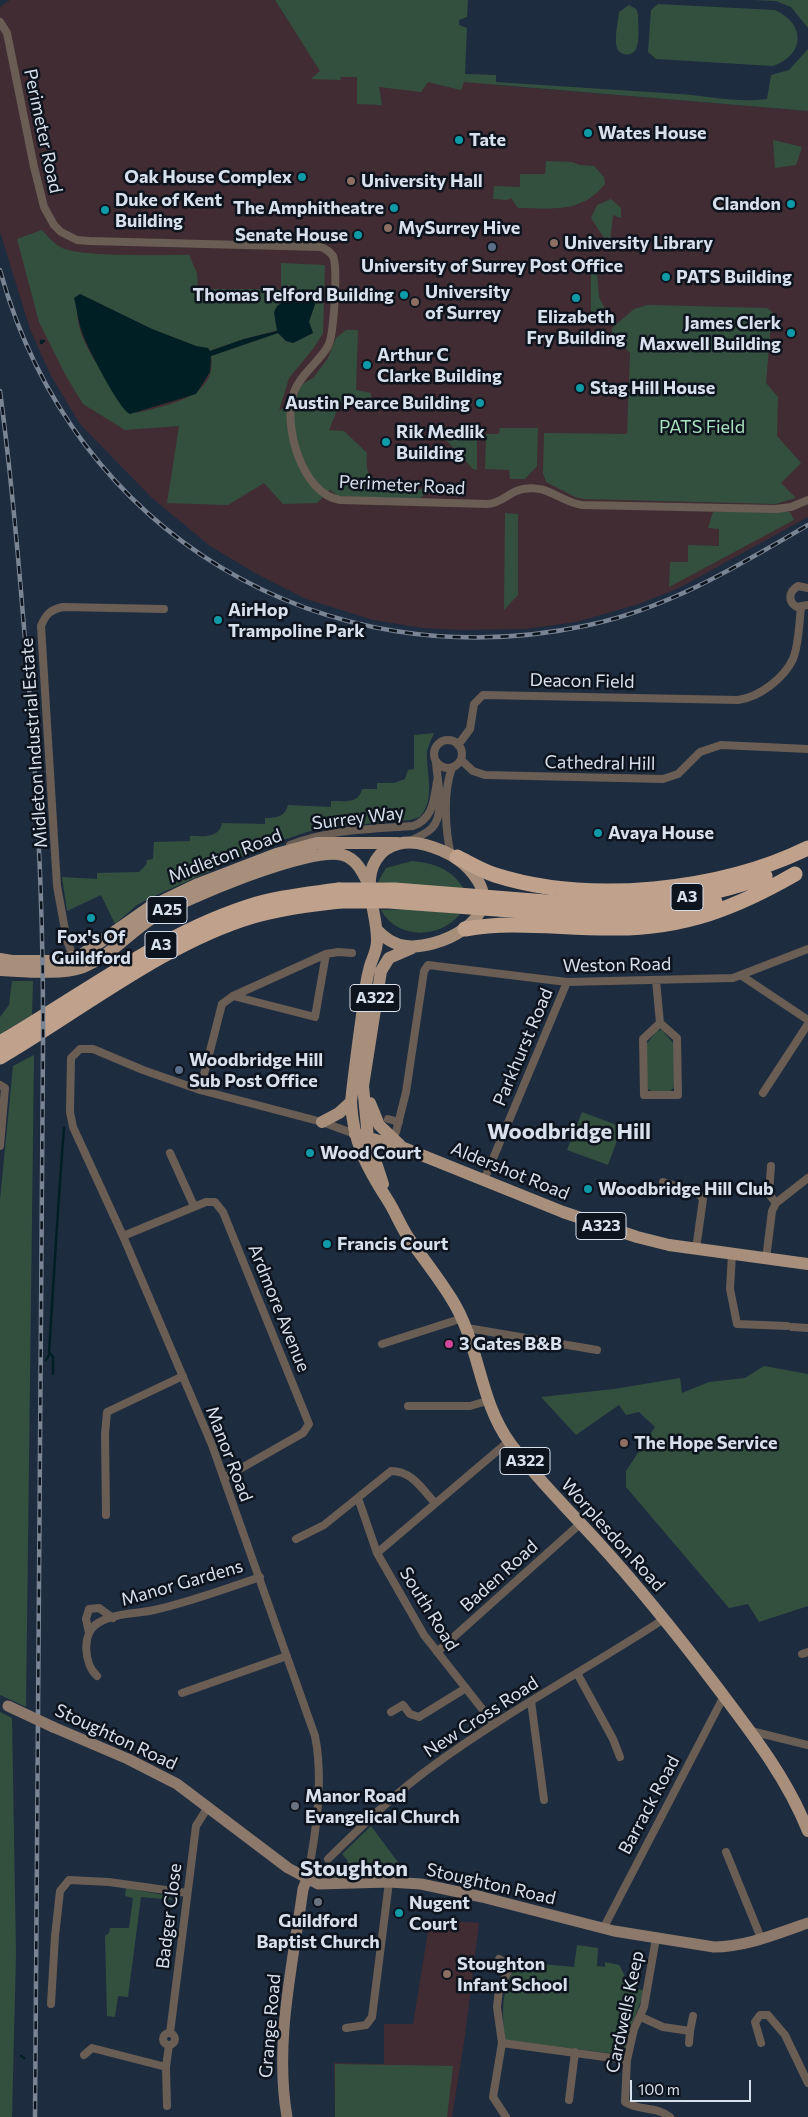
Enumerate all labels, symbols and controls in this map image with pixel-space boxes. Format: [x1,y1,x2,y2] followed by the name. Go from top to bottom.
[19,67,67,195] street label: Perimeter Road
[598,122,707,144] place label: Wates House
[582,127,594,139] marker: Wates House
[469,129,506,151] place label: Tate
[453,134,465,146] marker: Tate
[124,166,292,188] place label: Oak House Complex
[361,170,483,192] place label: University Hall
[296,171,308,183] marker: Oak House Complex
[345,175,357,187] marker: University Hall
[115,189,222,232] place label: Duke of Kent Building
[712,193,781,215] place label: Clandon
[233,197,384,219] place label: The Amphitheatre
[785,198,797,210] marker: Clandon
[388,202,400,214] marker: The Amphitheatre
[99,204,111,216] marker: Duke of Kent Building
[398,217,520,239] place label: MySurrey Hive
[382,222,394,234] marker: MySurrey Hive
[235,224,348,246] place label: Senate House
[352,229,364,241] marker: Senate House
[564,232,713,254] place label: University Library
[548,237,560,249] marker: University Library
[486,241,498,253] marker: University of Surrey Post Office
[361,255,623,277] place label: University of Surrey Post Office
[676,266,792,288] place label: PATS Building
[660,271,672,283] marker: PATS Building
[425,281,510,324] place label: University of Surrey
[193,284,394,306] place label: Thomas Telford Building
[398,289,410,301] marker: Thomas Telford Building
[570,292,582,304] marker: Elizabeth Fry Building
[409,296,421,308] marker: University of Surrey
[527,306,625,348] place label: Elizabeth Fry Building
[639,312,781,354] place label: James Clerk Maxwell Building
[785,327,797,339] marker: James Clerk Maxwell Building
[377,344,502,386] place label: Arthur C Clarke Building
[361,359,373,371] marker: Arthur C Clarke Building
[590,377,715,399] place label: Stag Hill House
[574,382,586,394] marker: Stag Hill House
[285,392,470,414] place label: Austin Pearce Building
[474,397,486,409] marker: Austin Pearce Building
[659,416,745,438] park label: PATS Field
[396,421,485,464] place label: Rik Medlik Building
[380,436,392,448] marker: Rik Medlik Building
[338,471,466,499] street label: Perimeter Road
[228,599,365,642] place label: AirHop Trampoline Park
[212,614,224,626] marker: AirHop Trampoline Park
[16,637,52,849] street label: Midleton Industrial Estate
[529,669,635,693] street label: Deacon Field
[544,751,656,775] street label: Cathedral Hill
[311,802,405,834] street label: Surrey Way
[608,822,714,844] place label: Avaya House
[165,824,285,888] street label: Midleton Road
[592,827,604,839] marker: Avaya House
[671,884,703,910] road number: A3
[147,896,187,924] road number: A25
[85,912,97,924] marker: Fox's Of Guildford
[51,926,131,969] place label: Fox's Of Guildford
[145,932,177,958] road number: A3
[563,953,671,977] street label: Weston Road
[350,984,400,1011] road number: A322
[488,985,558,1109] street label: Parkhurst Road
[189,1049,323,1092] place label: Woodbridge Hill Sub Post Office
[173,1064,185,1076] marker: Woodbridge Hill Sub Post Office
[487,1119,651,1145] district label: Woodbridge Hill
[448,1137,572,1205] street label: Aldershot Road
[320,1142,421,1164] place label: Wood Court
[304,1147,316,1159] marker: Wood Court
[598,1178,774,1200] place label: Woodbridge Hill Club
[582,1183,594,1195] marker: Woodbridge Hill Club
[576,1212,626,1240] road number: A323
[337,1233,448,1255] place label: Francis Court
[321,1238,333,1250] marker: Francis Court
[244,1241,314,1375] street label: Ardmore Avenue
[459,1333,562,1355] place label: 3 Gates B&B
[443,1338,455,1350] marker: 3 Gates B&B
[201,1403,257,1505] street label: Manor Road
[634,1432,777,1454] place label: The Hope Service
[618,1437,630,1449] marker: The Hope Service
[500,1448,550,1474] road number: A322
[556,1474,670,1596] street label: Worplesdon Road
[456,1536,542,1616] street label: Baden Road
[118,1555,246,1611] street label: Manor Gardens
[395,1563,463,1655] street label: South Road
[420,1672,542,1762] street label: New Cross Road
[51,1699,181,1775] street label: Stoughton Road
[614,1752,684,1858] street label: Barrack Road
[305,1785,460,1828] place label: Manor Road Evangelical Church
[289,1800,301,1812] marker: Manor Road Evangelical Church
[300,1856,408,1882] district label: Stoughton
[424,1859,558,1909] street label: Stoughton Road
[152,1862,186,1970] street label: Badger Close
[409,1892,470,1935] place label: Nugent Court
[312,1896,324,1908] marker: Guildford Baptist Church
[393,1907,405,1919] marker: Nugent Court
[256,1910,380,1952] place label: Guildford Baptist Church
[601,1949,649,2075] street label: Cardwells Keep
[457,1953,568,1996] place label: Stoughton Infant School
[441,1968,453,1980] marker: Stoughton Infant School
[255,1973,285,2079] street label: Grange Road
[633,2070,754,2102] scale bar
[638,2080,680,2098] text: 100 m

